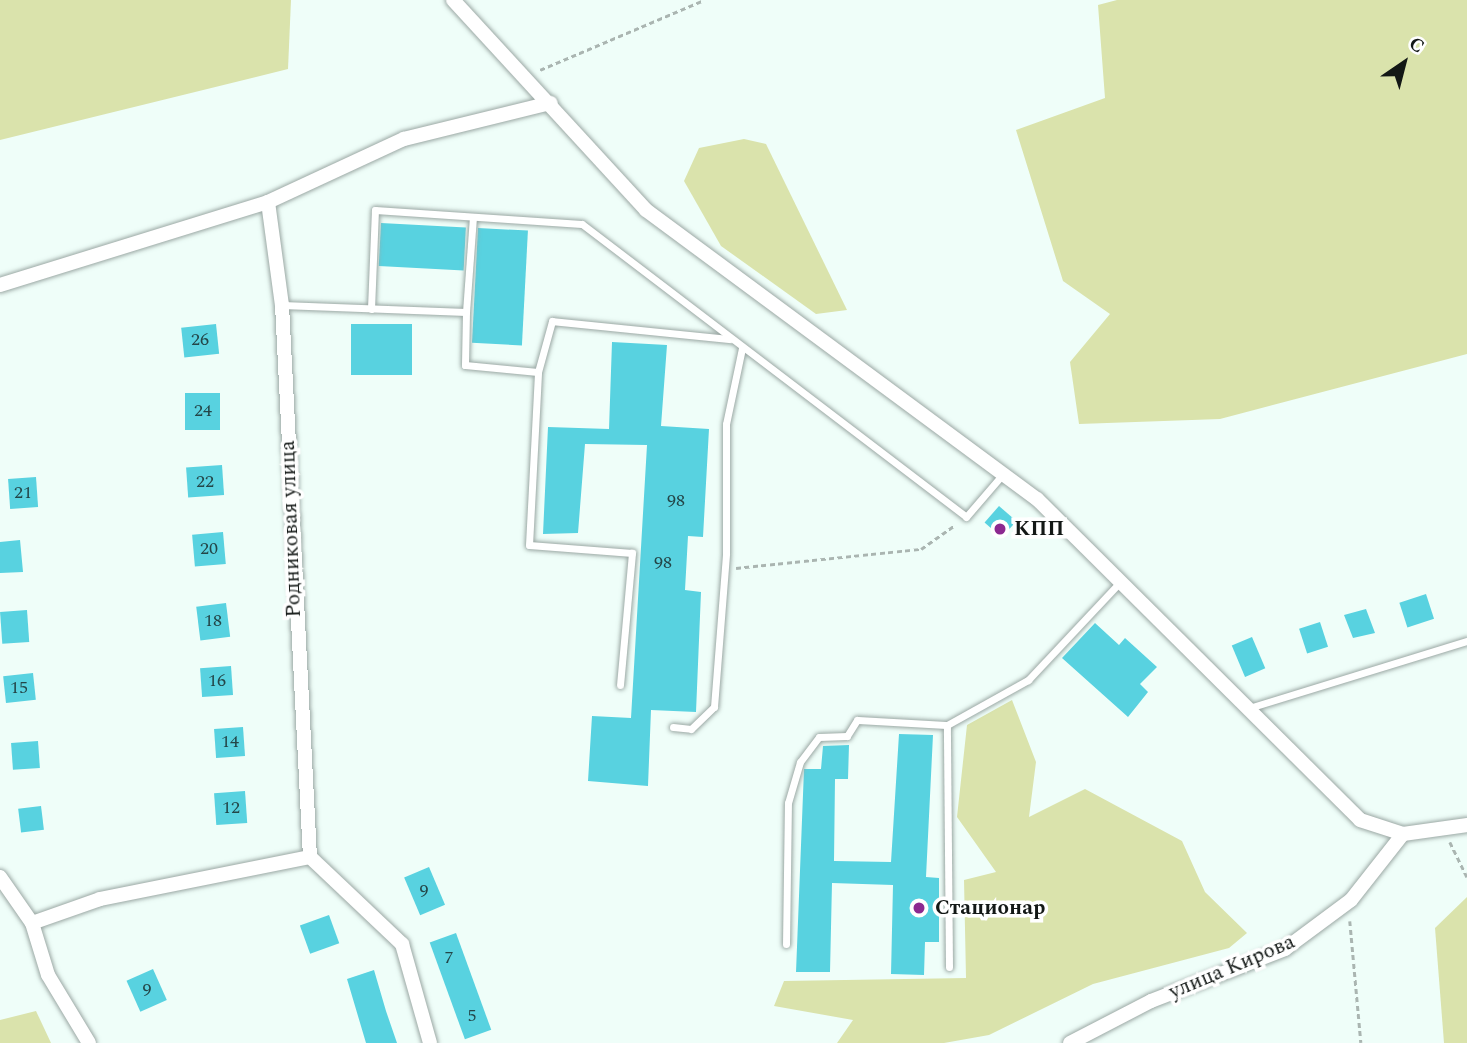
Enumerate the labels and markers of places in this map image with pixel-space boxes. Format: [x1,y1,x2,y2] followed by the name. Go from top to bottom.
[1014,516,1064,542] place label: КПП
[992,521,1008,537] marker: КПП
[935,895,1045,921] place label: Стационар
[909,898,929,918] marker: Стационар

